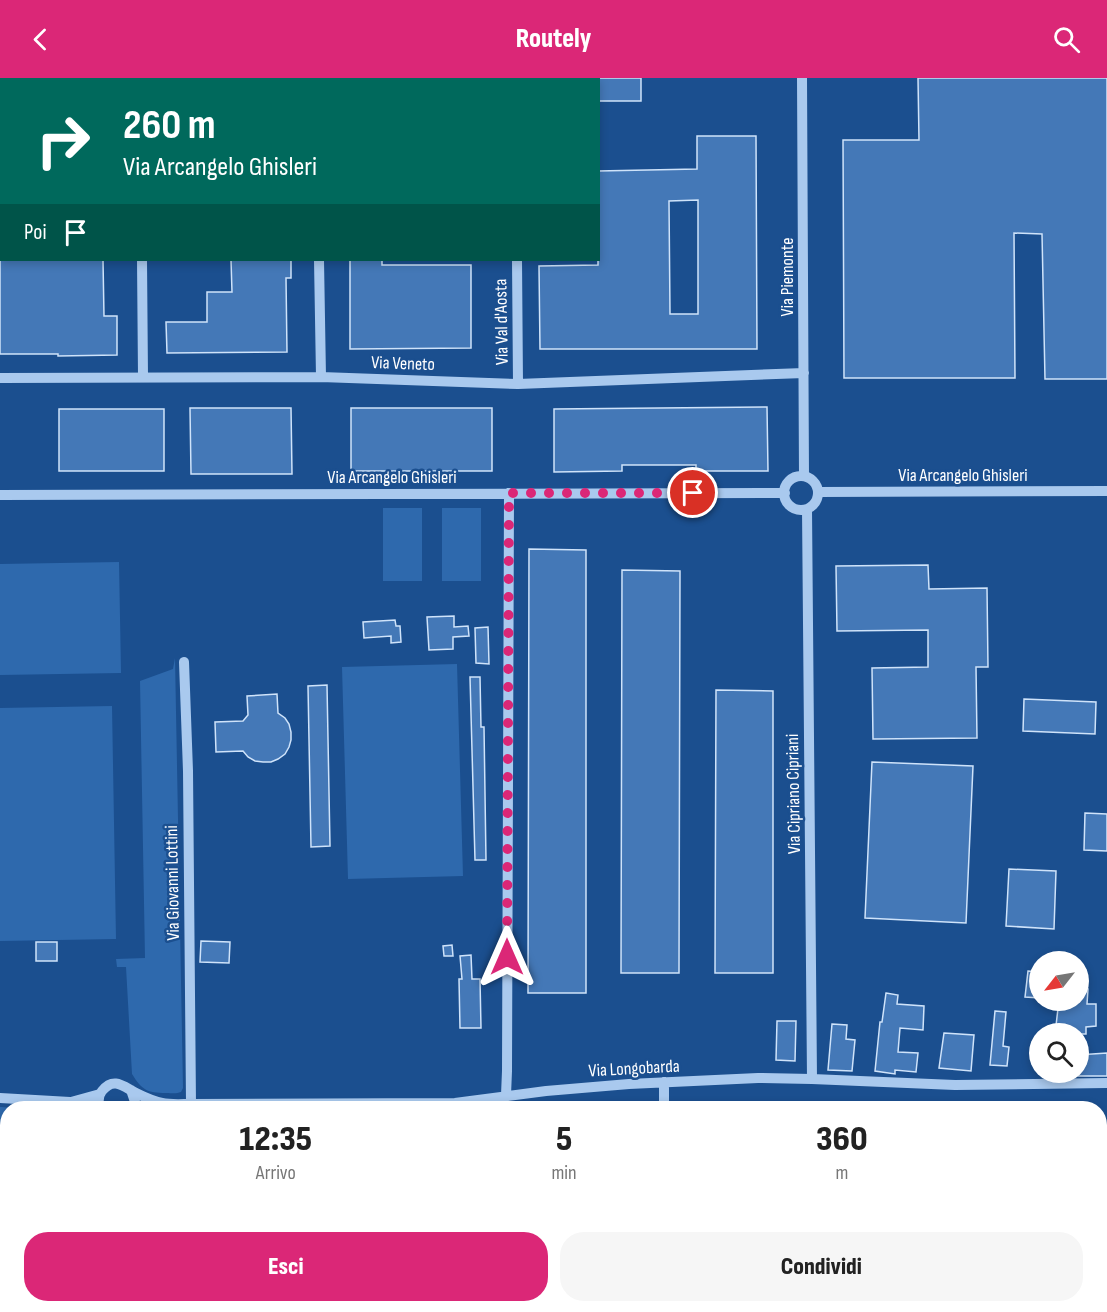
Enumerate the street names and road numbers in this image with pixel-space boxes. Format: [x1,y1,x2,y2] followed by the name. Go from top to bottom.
[777,238,798,316] street label: Via Piemonte
[490,279,513,365] street label: Via Val d'Aosta
[371,352,435,375] street label: Via Veneto
[898,465,1028,486] street label: Via Arcangelo Ghisleri
[327,467,457,488] street label: Via Arcangelo Ghisleri
[782,734,805,854] street label: Via Cipriano Cipriani
[161,825,184,941] street label: Via Giovanni Lottini
[588,1056,680,1081] street label: Via Longobarda

